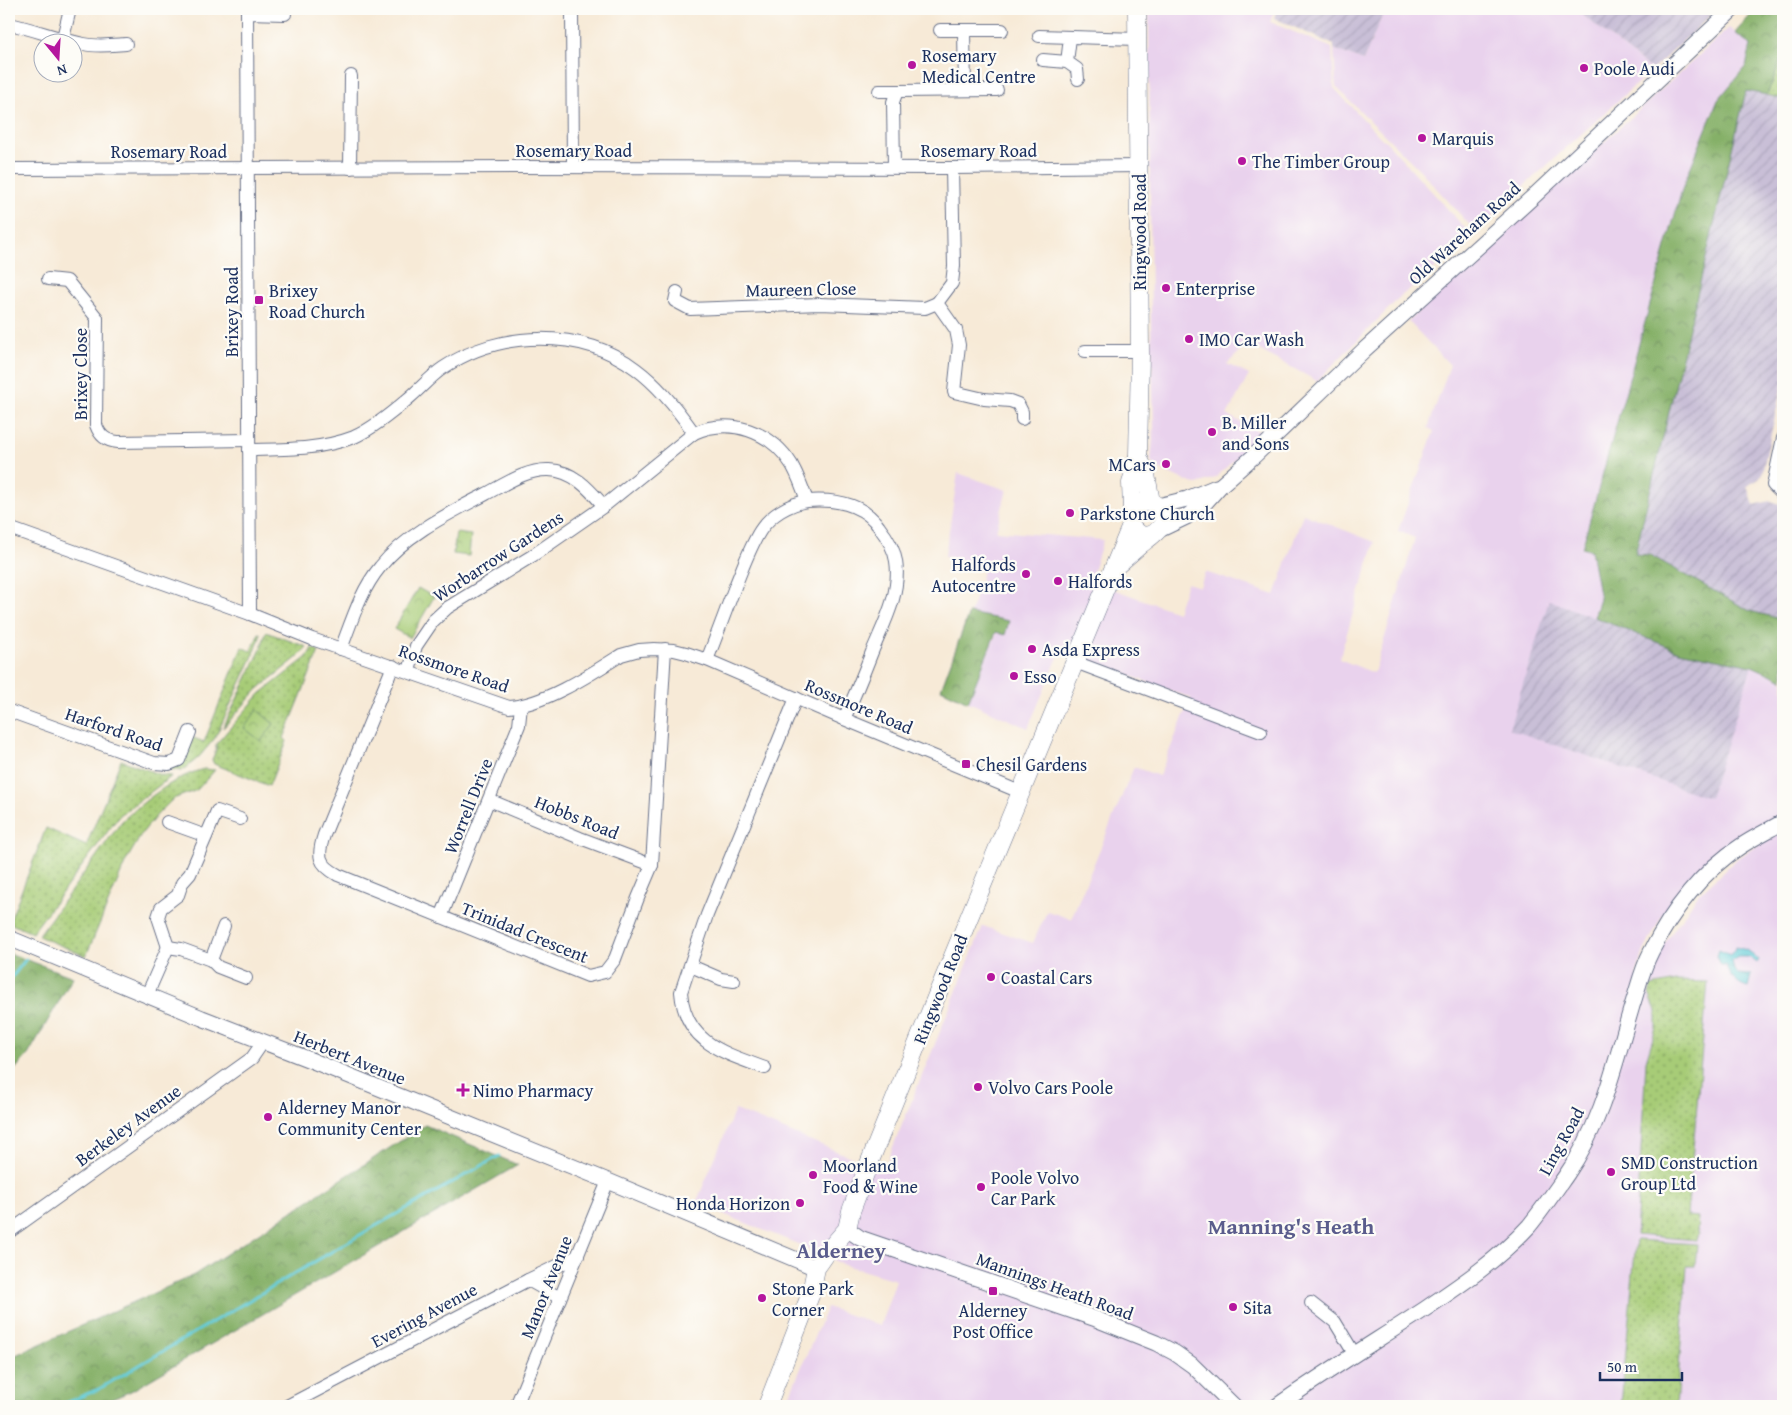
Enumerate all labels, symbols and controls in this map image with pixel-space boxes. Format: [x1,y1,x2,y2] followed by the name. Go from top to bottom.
[32,32,82,82] north arrow
[922,42,1036,90] place label: Rosemary Medical Centre
[1594,55,1675,82] place label: Poole Audi
[54,59,70,82] text: N
[906,59,918,71] marker: Rosemary Medical Centre
[1578,62,1590,74] marker: Poole Audi
[1432,125,1494,152] place label: Marquis
[1416,132,1428,144] marker: Marquis
[516,137,633,164] street label: Rosemary Road
[921,137,1038,164] street label: Rosemary Road
[111,138,228,165] street label: Rosemary Road
[1252,148,1390,175] place label: The Timber Group
[1236,155,1248,167] marker: The Timber Group
[1126,173,1153,290] street label: Ringwood Road
[1402,175,1527,291] street label: Old Wareham Road
[218,266,245,357] street label: Brixey Road
[745,275,857,303] street label: Maureen Close
[1176,275,1255,302] place label: Enterprise
[269,277,365,325] place label: Brixey Road Church
[1160,282,1172,294] marker: Enterprise
[253,294,265,306] marker: Brixey Road Church
[1199,326,1304,353] place label: IMO Car Wash
[67,328,94,420] street label: Brixey Close
[1183,333,1195,345] marker: IMO Car Wash
[1222,409,1289,457] place label: B. Miller and Sons
[1206,426,1218,438] marker: B. Miller and Sons
[1108,451,1156,478] place label: MCars
[1160,458,1172,470] marker: MCars
[1080,500,1215,527] place label: Parkstone Church
[427,504,569,608] street label: Worbarrow Gardens
[1064,507,1076,519] marker: Parkstone Church
[931,551,1016,599] place label: Halfords Autocentre
[1020,568,1032,580] marker: Halfords Autocentre
[1068,568,1132,595] place label: Halfords
[1052,575,1064,587] marker: Halfords
[1042,636,1140,663] place label: Asda Express
[395,637,513,700] street label: Rossmore Road
[1026,643,1038,655] marker: Asda Express
[1024,663,1057,690] place label: Esso
[1008,670,1020,682] marker: Esso
[801,671,918,741] street label: Rossmore Road
[62,700,167,758] street label: Harford Road
[976,751,1087,778] place label: Chesil Gardens
[437,754,499,858] street label: Worrell Drive
[960,758,972,770] marker: Chesil Gardens
[531,788,623,846] street label: Hobbs Road
[457,894,593,970] street label: Trinidad Crescent
[906,930,975,1048] street label: Ringwood Road
[1001,964,1092,991] place label: Coastal Cars
[985,971,997,983] marker: Coastal Cars
[290,1022,410,1092] street label: Herbert Avenue
[988,1074,1113,1101] place label: Volvo Cars Poole
[69,1077,187,1173] street label: Berkeley Avenue
[473,1077,594,1104] place label: Nimo Pharmacy
[972,1081,984,1093] marker: Volvo Cars Poole
[457,1084,469,1096] marker: Nimo Pharmacy
[278,1094,422,1142] place label: Alderney Manor Community Center
[1531,1102,1591,1180] street label: Ling Road
[262,1111,274,1123] marker: Alderney Manor Community Center
[1621,1149,1758,1197] place label: SMD Construction Group Ltd
[823,1152,918,1200] place label: Moorland Food & Wine
[991,1164,1079,1212] place label: Poole Volvo Car Park
[1605,1166,1617,1178] marker: SMD Construction Group Ltd
[807,1169,819,1181] marker: Moorland Food & Wine
[975,1181,987,1193] marker: Poole Volvo Car Park
[676,1190,790,1217] place label: Honda Horizon
[794,1197,806,1209] marker: Honda Horizon
[1208,1210,1374,1242] district label: Manning's Heath
[513,1231,579,1343] street label: Manor Avenue
[796,1234,886,1266] district label: Alderney
[973,1245,1138,1327] street label: Mannings Heath Road
[772,1275,854,1323] place label: Stone Park Corner
[366,1276,482,1354] street label: Evering Avenue
[987,1285,999,1297] marker: Alderney Post Office
[756,1292,768,1304] marker: Stone Park Corner
[1243,1294,1272,1321] place label: Sita
[953,1297,1033,1345] place label: Alderney Post Office
[1227,1301,1239,1313] marker: Sita
[1600,1350,1682,1382] scale bar
[1607,1356,1638,1377] text: 50 m

